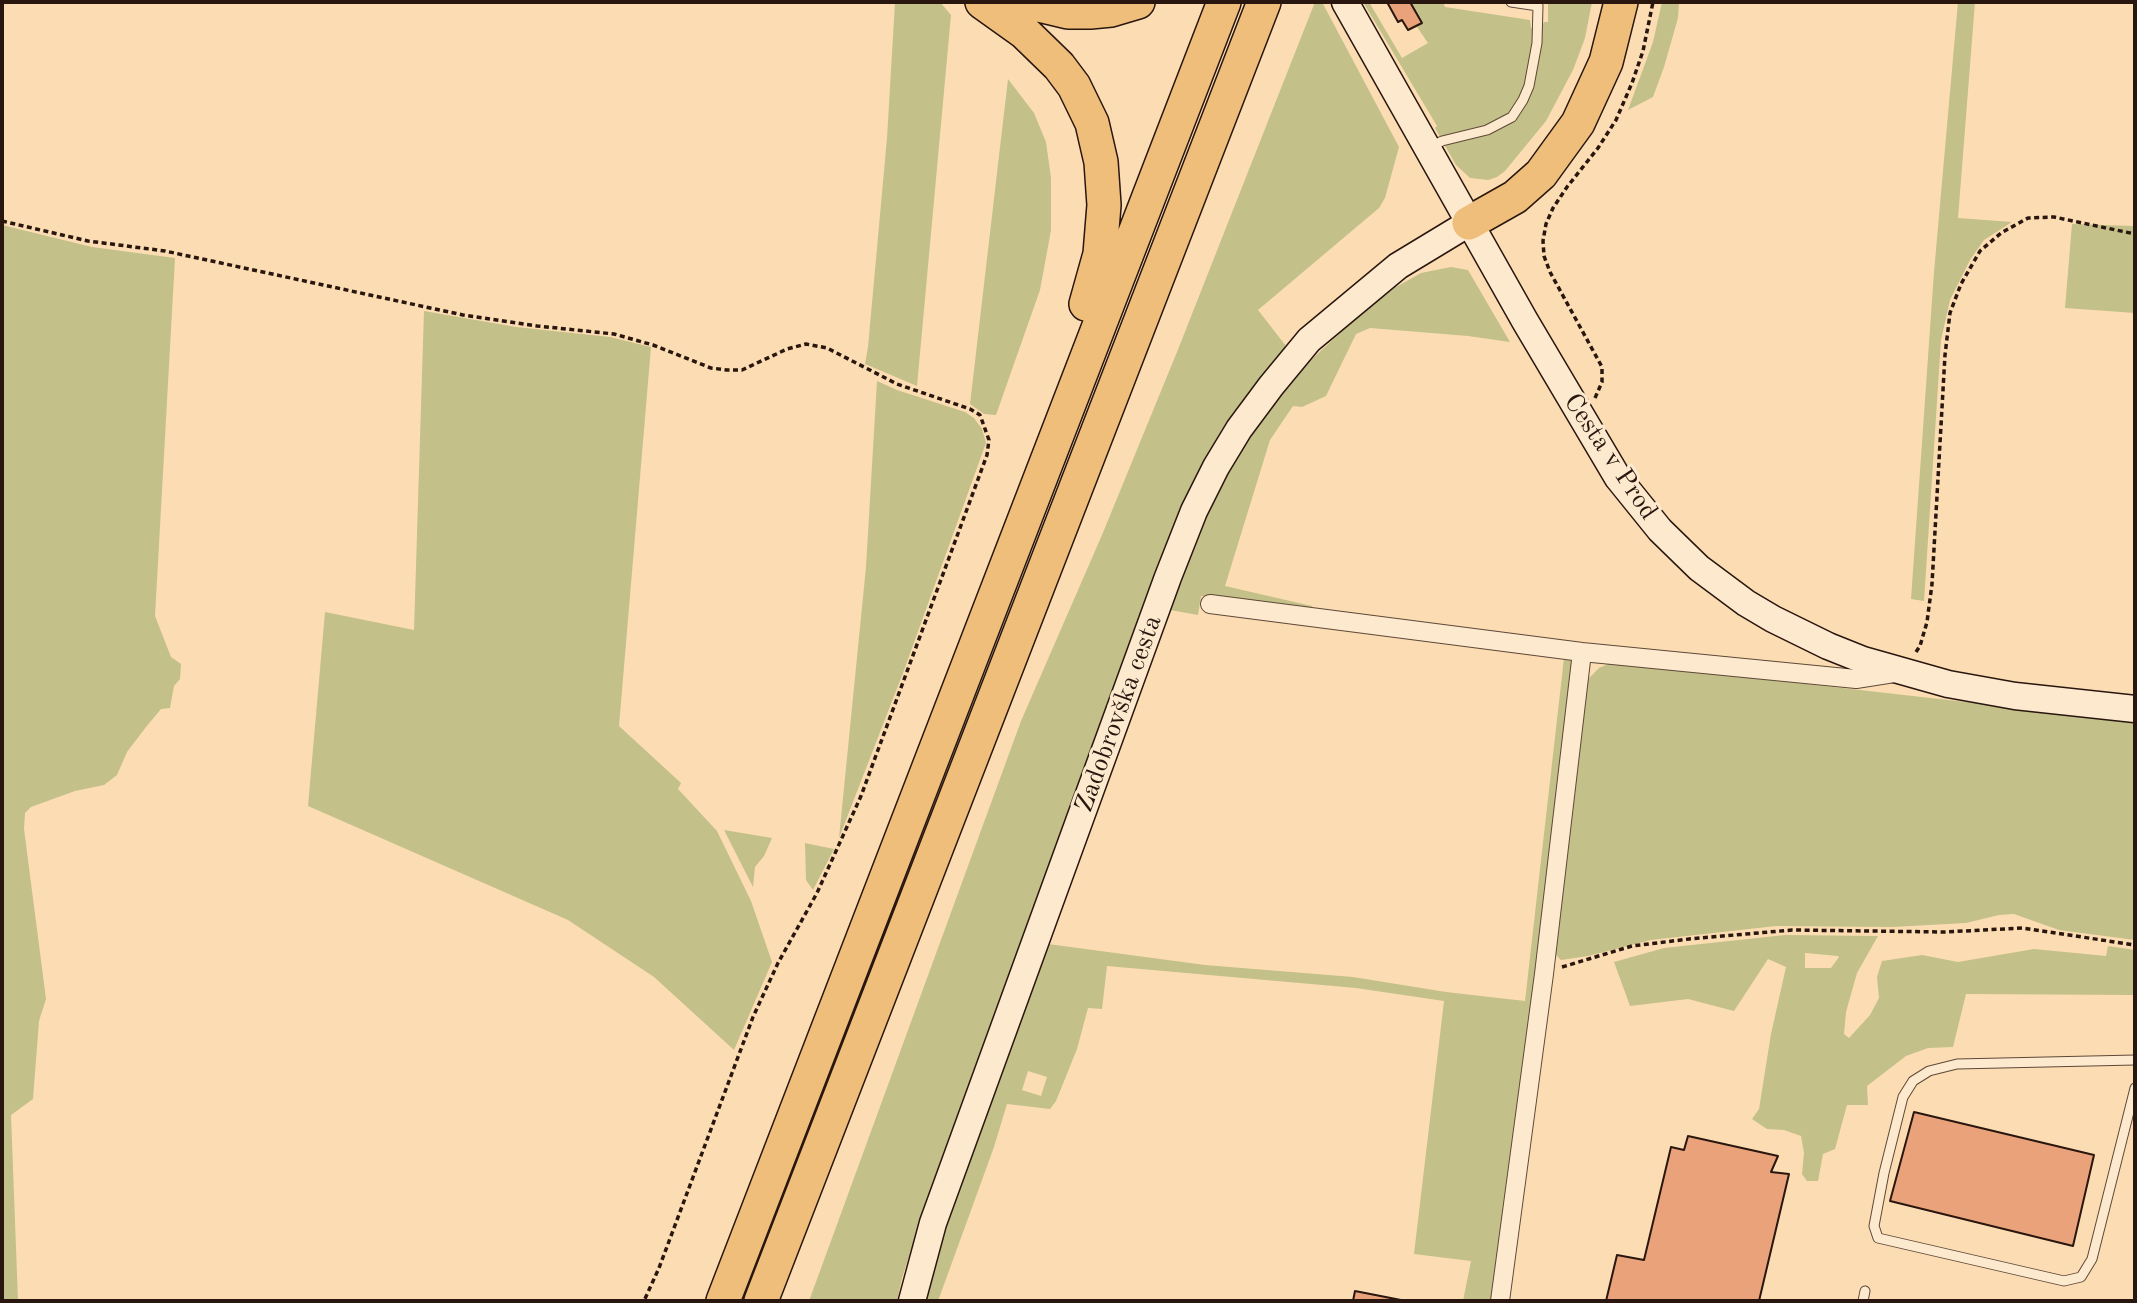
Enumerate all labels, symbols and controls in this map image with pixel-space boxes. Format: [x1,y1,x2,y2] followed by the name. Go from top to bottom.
[1556,388,1664,526] street label: Cesta v Prod
[1069,611,1169,817] street label: Zadobrovška cesta

